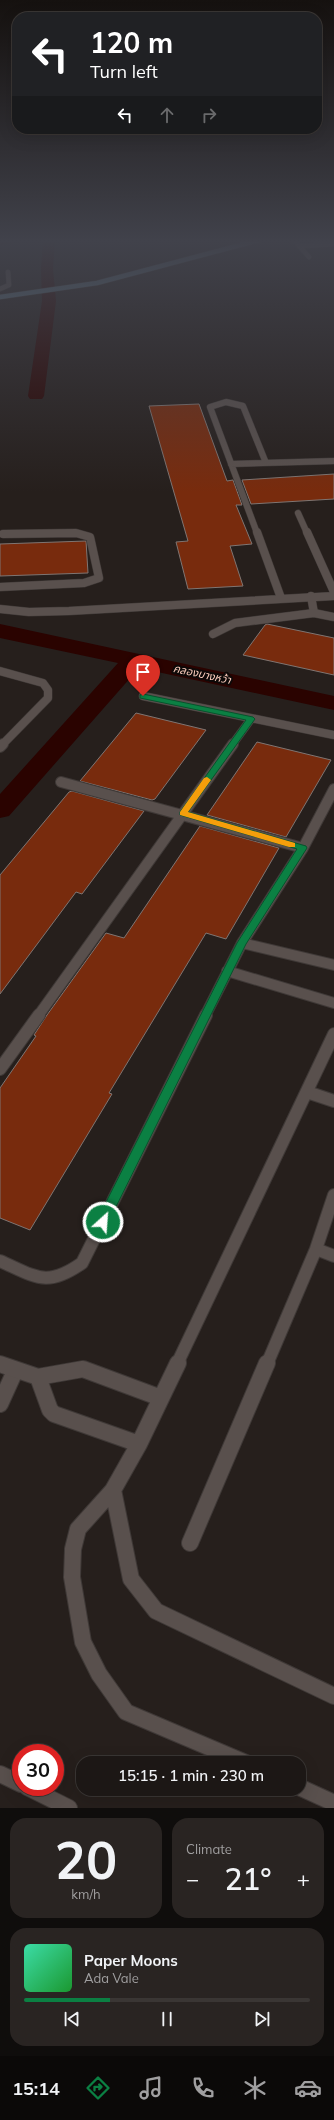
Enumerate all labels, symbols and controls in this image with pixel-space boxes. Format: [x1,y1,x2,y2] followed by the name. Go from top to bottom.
[90,25,173,60] text: 120 m
[24,28,76,80] icon: left
[90,60,158,83] text: Turn left
[114,104,136,126] icon: left
[156,104,178,126] icon: ahead
[198,104,220,126] icon: right
[126,655,160,696] pin
[132,661,154,683] icon: arrive
[172,661,233,687] water label: คลองบางหว้า
[82,1201,124,1243] position arrow
[12,1744,64,1796] speed limit sign: 30
[118,1766,264,1785] text: 15:15 · 1 min · 230 m
[55,1827,117,1892] text: 20
[186,1841,232,1857] text: Climate
[224,1860,272,1898] text: 21°
[186,1865,199,1893] text: −
[297,1865,310,1893] text: +
[71,1886,101,1902] text: km/h
[84,1951,178,1970] text: Paper Moons
[84,1970,139,1986] text: Ada Vale
[61,2008,83,2030] icon: previous
[156,2008,178,2030] icon: pause
[251,2008,273,2030] icon: next
[84,2074,112,2102] icon: directions
[137,2074,165,2102] icon: music
[189,2074,217,2102] icon: phone
[241,2074,269,2102] icon: climate
[294,2074,322,2102] icon: car
[12,2077,60,2100] text: 15:14

